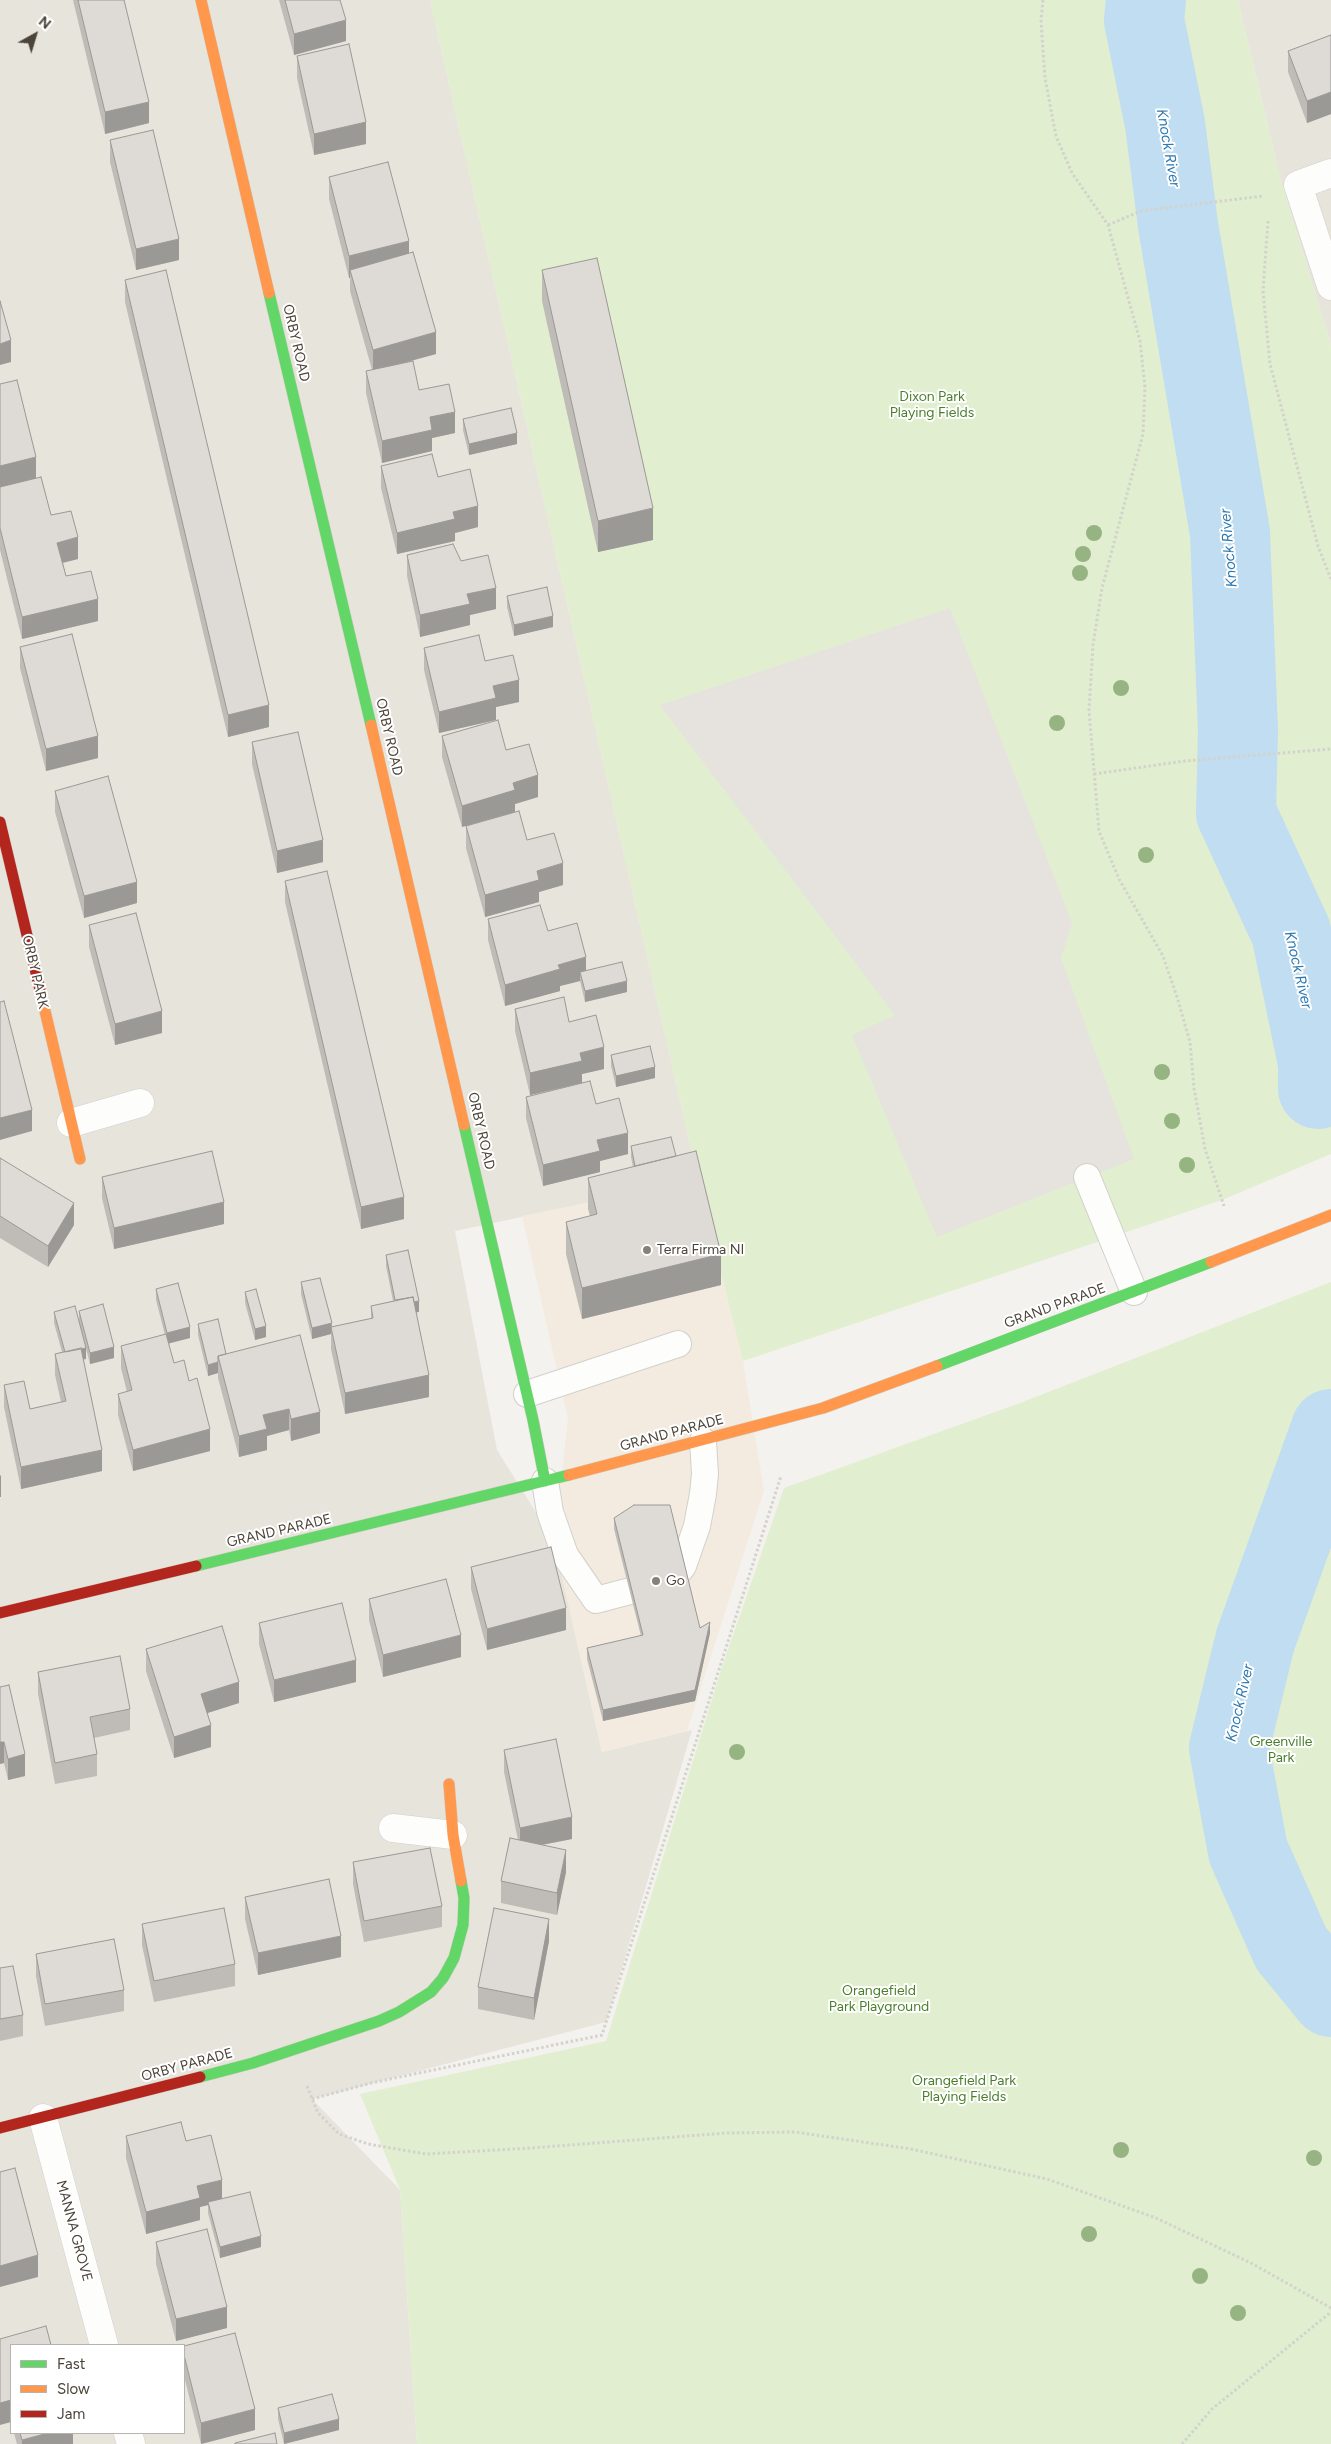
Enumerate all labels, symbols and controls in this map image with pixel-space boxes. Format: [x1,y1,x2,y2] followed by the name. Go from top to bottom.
[10,10,60,60] north arrow
[35,13,54,33] text: N
[1152,107,1184,189] water label: Knock River
[279,303,313,383] street label: ORBY ROAD
[890,389,974,422] park label: Dixon Park Playing Fields
[1217,508,1241,588] water label: Knock River
[372,697,406,777] street label: ORBY ROAD
[1280,929,1316,1011] water label: Knock River
[18,934,52,1010] street label: ORBY PARK
[464,1091,498,1171] street label: ORBY ROAD
[657,1242,744,1258] place label: Terra Firma NI
[641,1244,653,1256] marker: Terra Firma NI
[1002,1280,1108,1332] street label: GRAND PARADE
[618,1411,726,1455] street label: GRAND PARADE
[225,1511,333,1551] street label: GRAND PARADE
[666,1573,685,1589] place label: Go
[650,1575,662,1587] marker: Go
[1222,1662,1258,1744] water label: Knock River
[1250,1734,1312,1766] park label: Greenville Park
[829,1983,929,2015] park label: Orangefield Park Playground
[139,2045,235,2085] street label: ORBY PARADE
[912,2073,1016,2106] park label: Orangefield Park Playing Fields
[52,2179,96,2283] street label: MANNA GROVE
[10,2344,185,2434] legend
[57,2355,85,2373] text: Fast
[57,2380,90,2398] text: Slow
[57,2405,85,2423] text: Jam

